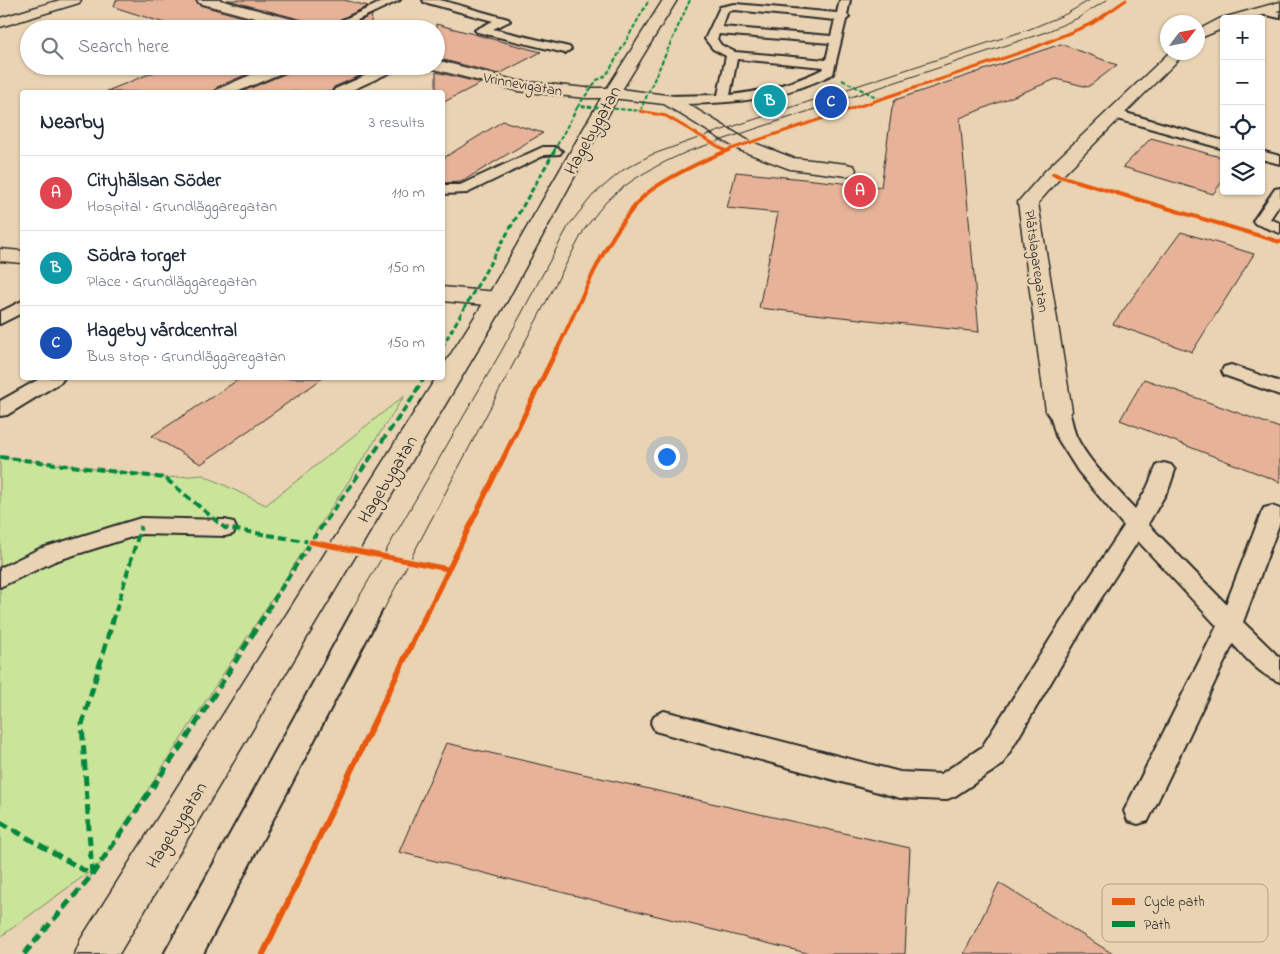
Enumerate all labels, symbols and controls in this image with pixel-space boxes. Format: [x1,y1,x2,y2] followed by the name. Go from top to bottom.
[1160,15,1205,60] north arrow
[1220,15,1265,195] map controls
[1220,15,1265,60] button: +
[20,20,445,75] search box
[38,34,66,62] icon: search
[78,34,169,61] text: Search here
[1220,60,1265,105] button: −
[480,67,564,104] street label: Vrinnevigatan
[559,82,630,181] street label: Hagebygatan
[754,82,786,120] pin: B
[815,83,847,121] pin: C
[1220,105,1265,150] button: locate
[40,108,104,138] text: Nearby
[369,111,425,135] text: 3 results
[1220,150,1265,195] button: layers
[87,168,221,195] text: Cityhälsan Söder
[844,172,876,210] pin: A
[51,181,61,205] text: A
[391,181,425,205] text: 110 m
[87,195,277,219] text: Hospital · Grundläggaregatan
[1017,208,1054,314] street label: Plåtslagaregatan
[87,243,186,270] text: Södra torget
[51,256,61,280] text: B
[387,256,425,280] text: 150 m
[87,270,257,294] text: Place · Grundläggaregatan
[87,318,237,345] text: Hageby vårdcentral
[52,331,60,355] text: C
[387,331,425,355] text: 150 m
[87,345,286,369] text: Bus stop · Grundläggaregatan
[352,431,426,529] street label: Hagebygatan
[654,444,680,470] your location
[141,777,216,875] street label: Hagebygatan
[1102,884,1268,942] legend
[1144,892,1205,914] text: Cycle path
[1144,915,1170,936] text: Path

